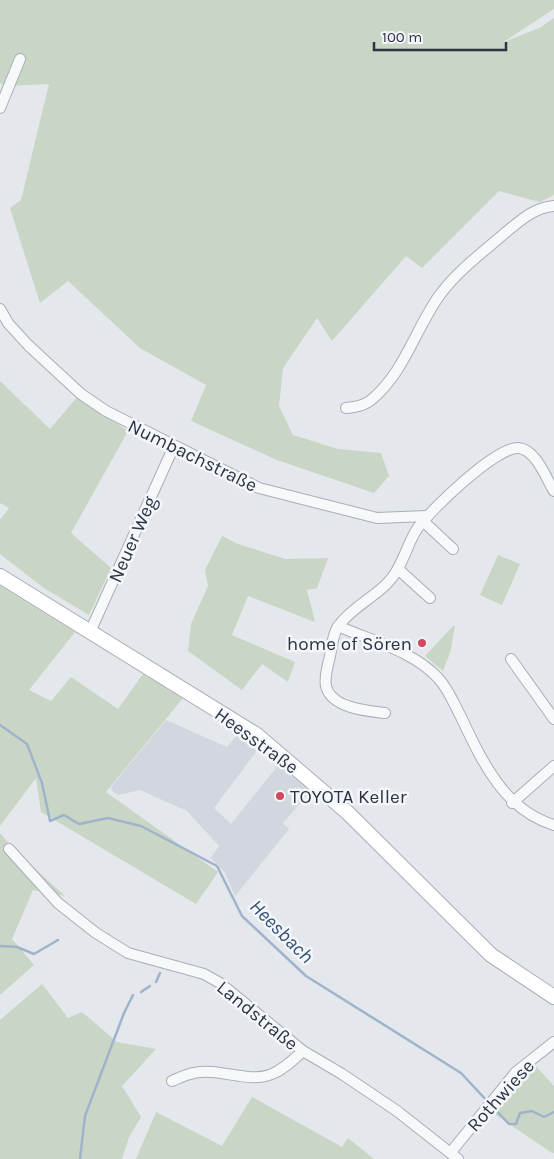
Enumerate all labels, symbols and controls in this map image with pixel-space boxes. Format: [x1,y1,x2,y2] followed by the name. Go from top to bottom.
[374,20,506,52] scale bar
[382,28,422,46] text: 100 m
[124,415,261,497] street label: Numbachstraße
[104,493,162,586] street label: Neuer Weg
[287,633,412,655] place label: home of Sören
[416,637,428,649] marker: home of Sören
[210,703,303,779] street label: Heesstraße
[290,786,407,808] place label: TOYOTA Keller
[274,790,286,802] marker: TOYOTA Keller
[245,895,318,968] water label: Heesbach
[212,976,302,1055] street label: Landstraße
[463,1055,539,1136] street label: Rothwiese

